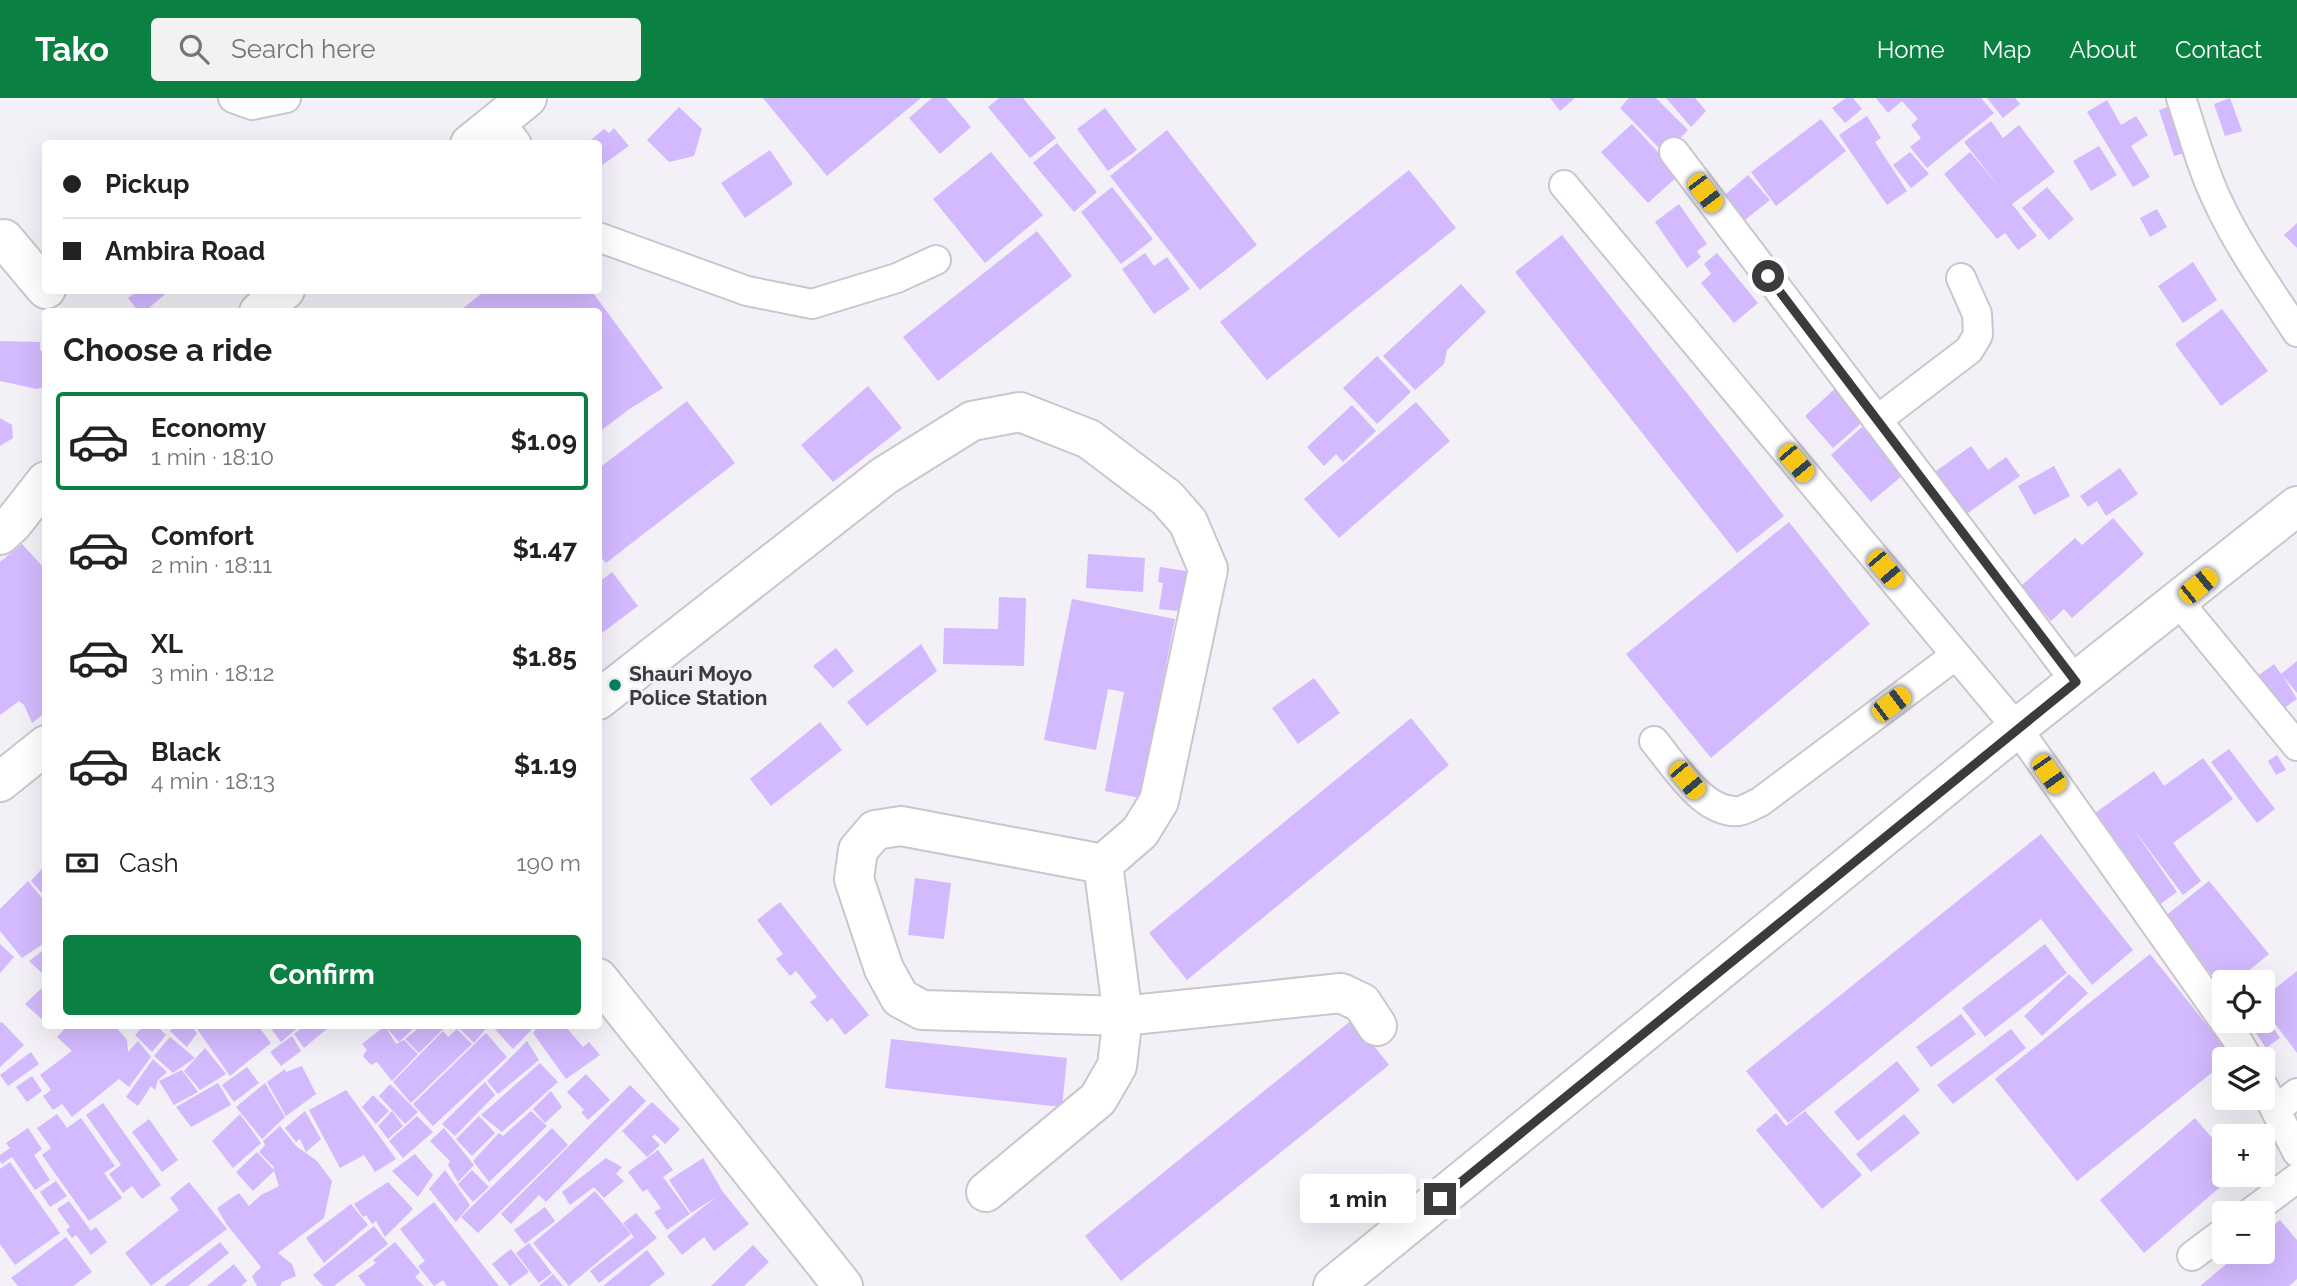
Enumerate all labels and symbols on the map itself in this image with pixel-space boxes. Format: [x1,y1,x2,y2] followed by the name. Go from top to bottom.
[1684,170,1727,216] car
[1752,260,1784,292] route start
[1775,440,1818,486] car
[1864,546,1907,592] car
[2176,565,2221,607] car
[629,661,767,710] place label: Shauri Moyo Police Station
[607,677,623,693] marker: Shauri Moyo Police Station
[1868,683,1915,725] car
[2029,751,2070,797] car
[1666,757,1709,803] car
[1300,1174,1416,1224] callout: 1 min
[1424,1183,1456,1215] route end

